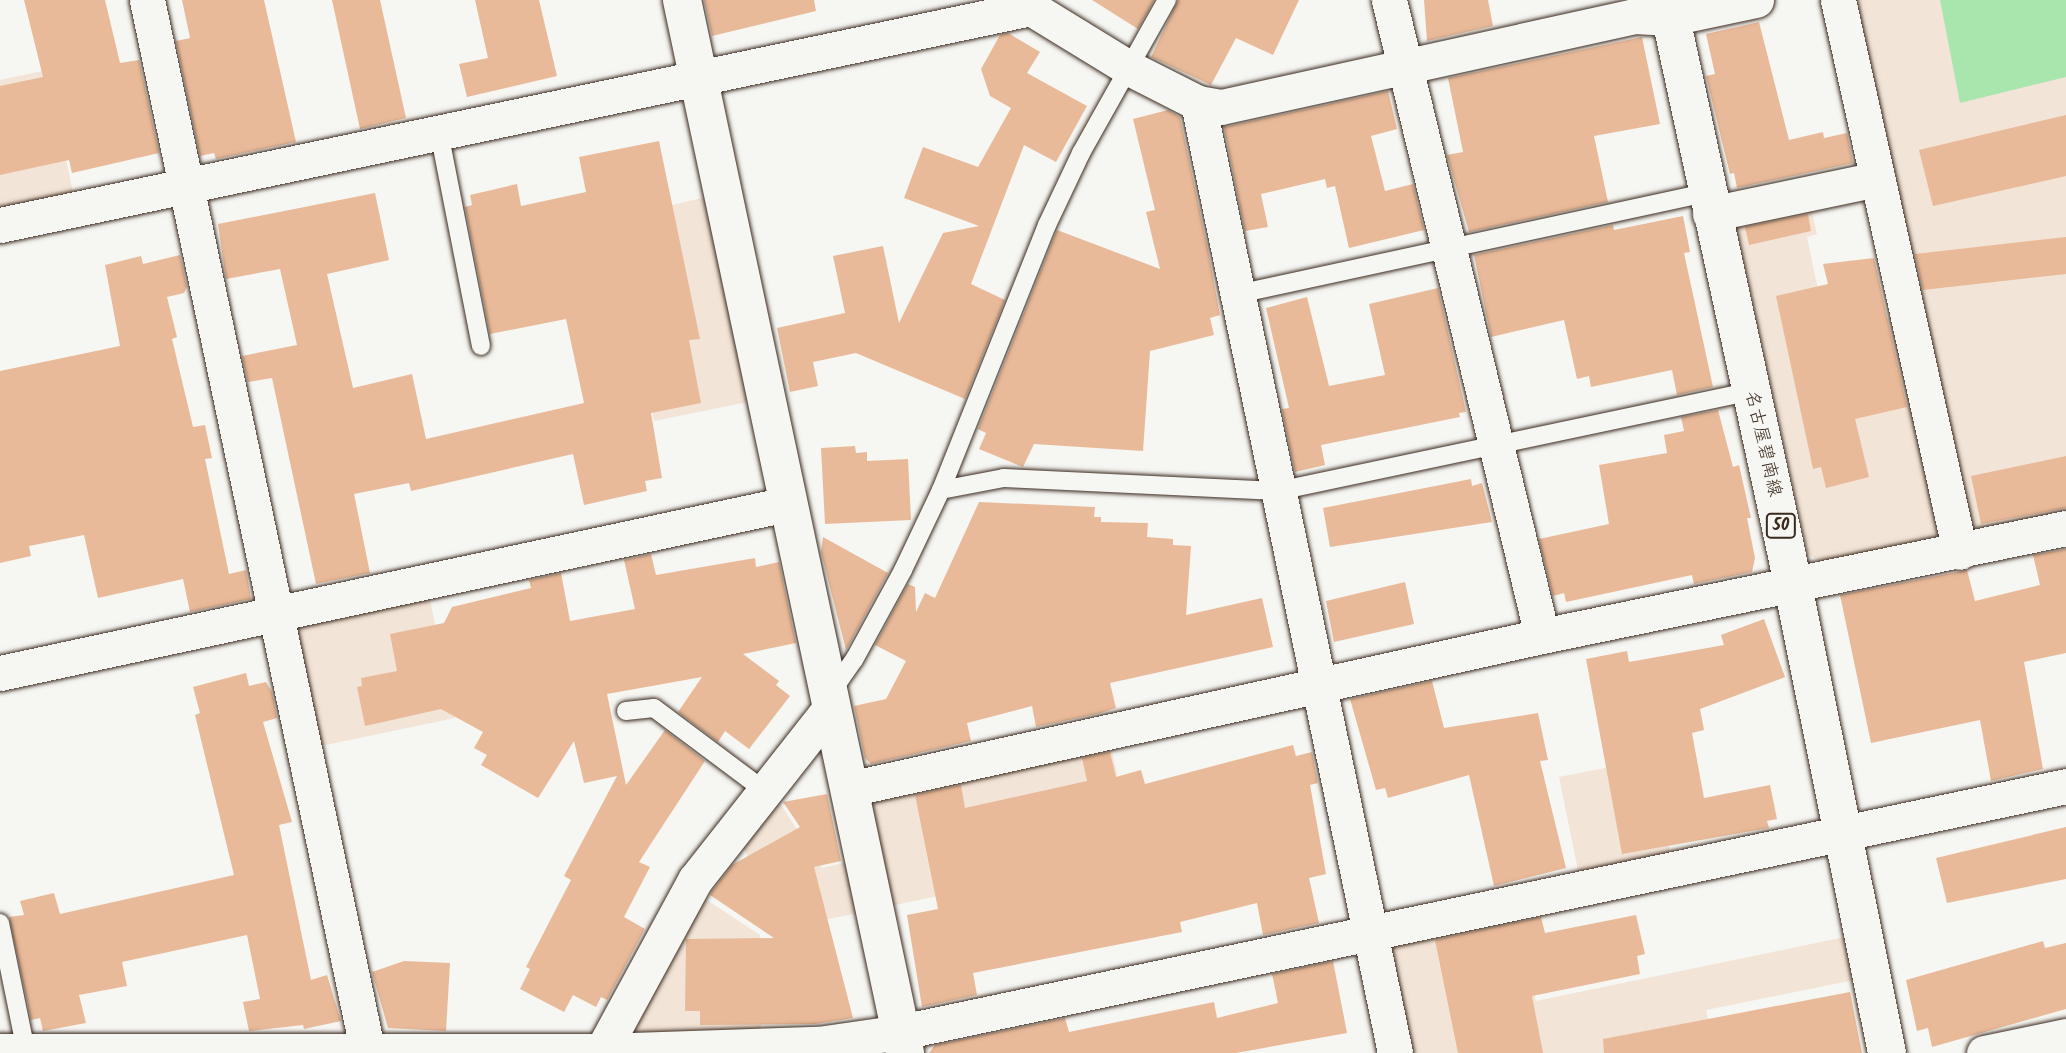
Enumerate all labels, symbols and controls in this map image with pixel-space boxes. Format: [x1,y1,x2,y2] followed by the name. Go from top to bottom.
[1739,389,1785,499] street label: 名古屋碧南線
[1765,513,1797,538] road number: 50

